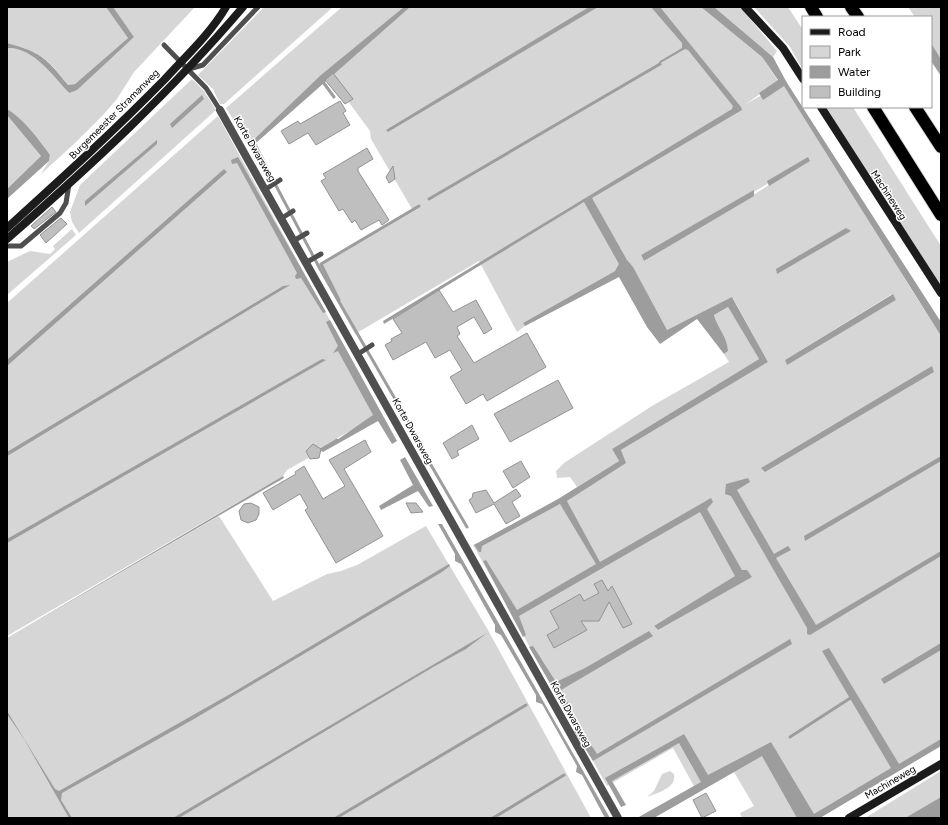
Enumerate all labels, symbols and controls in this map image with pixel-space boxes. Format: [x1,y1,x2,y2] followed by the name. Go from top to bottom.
[802,16,932,108] legend
[838,25,866,39] text: Road
[838,45,861,59] text: Park
[838,65,870,79] text: Water
[66,66,162,162] street label: Burgemeester Stramanweg
[838,85,881,99] text: Building
[231,114,279,184] street label: Korte Dwarsweg
[868,168,910,222] street label: Machineweg
[389,396,437,466] street label: Korte Dwarsweg
[547,679,595,749] street label: Korte Dwarsweg
[862,762,918,802] street label: Machineweg

